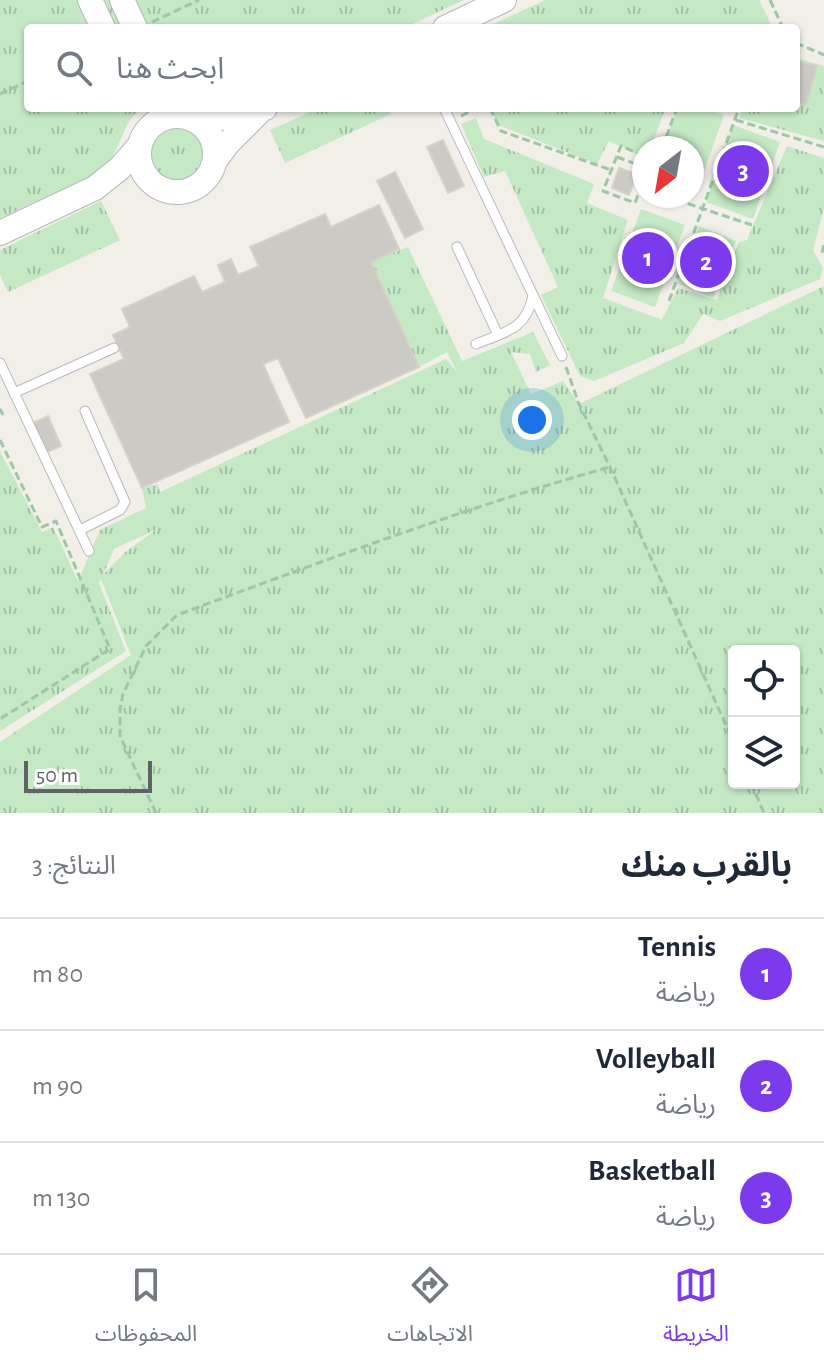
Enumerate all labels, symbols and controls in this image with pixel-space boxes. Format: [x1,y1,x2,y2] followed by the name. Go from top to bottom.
[24,24,800,112] search box
[52,46,96,90] icon: search
[116,54,224,84] text: ابحث هنا
[632,136,704,208] north arrow
[717,141,769,201] pin: 3
[622,228,674,288] pin: 1
[680,232,732,292] pin: 2
[512,400,552,440] your location
[728,645,800,789] map controls
[728,645,800,717] button: locate
[728,717,800,789] button: layers
[24,757,152,793] scale bar
[36,764,78,786] text: 50 m
[621,849,792,883] text: بالقرب منك
[32,853,116,879] text: النتائج: 3
[638,932,716,962] text: Tennis
[32,961,83,987] text: 80 m
[761,961,771,987] text: 1
[656,980,716,1006] text: رياضة
[596,1044,716,1074] text: Volleyball
[32,1073,83,1099] text: 90 m
[760,1073,772,1099] text: 2
[656,1092,716,1118] text: رياضة
[588,1156,716,1186] text: Basketball
[32,1185,91,1211] text: 130 m
[760,1185,772,1211] text: 3
[656,1204,716,1230] text: رياضة
[95,1263,197,1357] tab: المحفوظات
[387,1263,473,1357] tab: الاتجاهات
[663,1263,729,1357] tab: الخريطة

